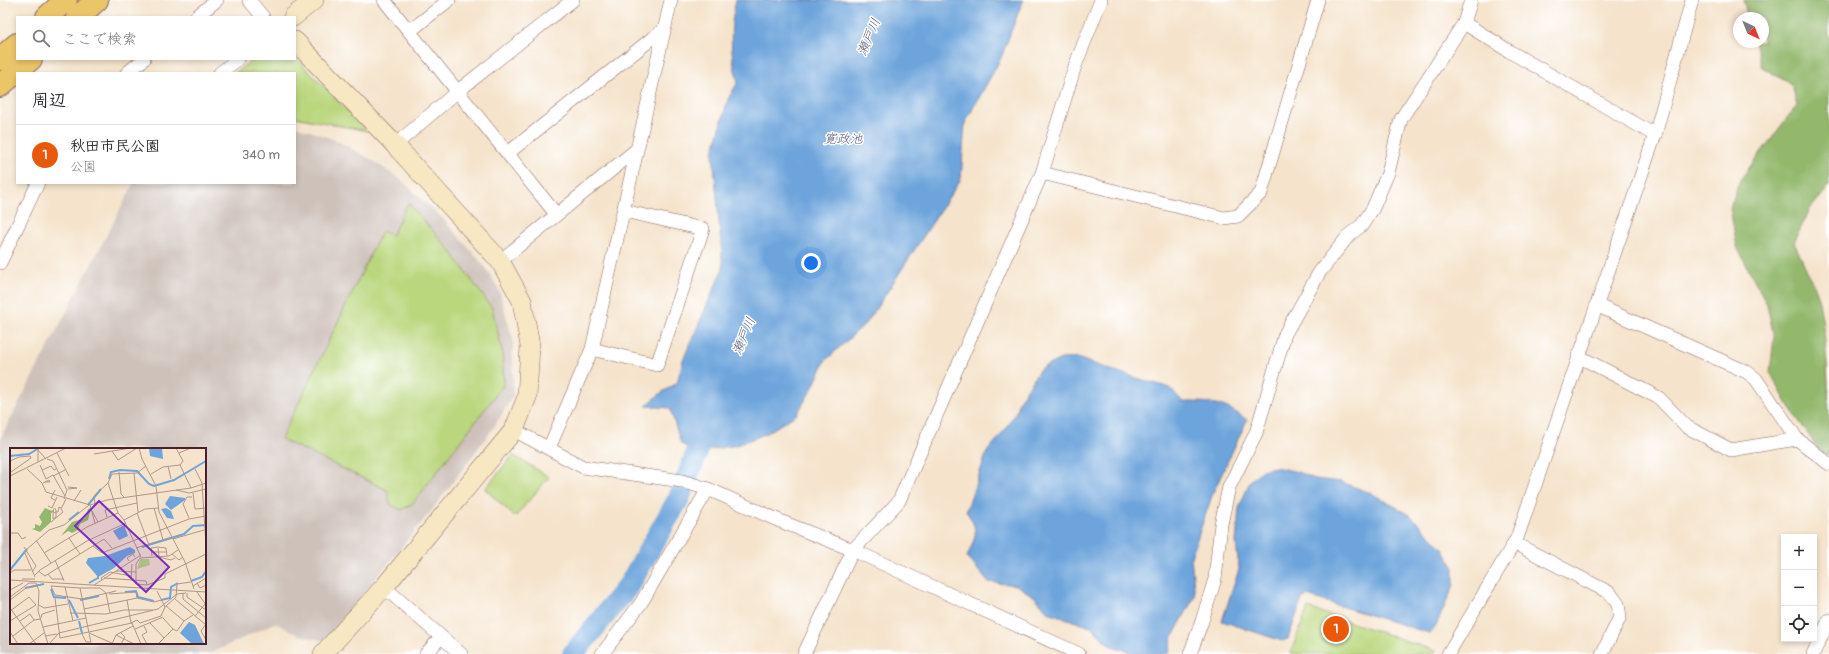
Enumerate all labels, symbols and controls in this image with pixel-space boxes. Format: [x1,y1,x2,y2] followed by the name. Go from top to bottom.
[1733,12,1769,48] north arrow
[16,16,296,60] search box
[854,16,884,58] water label: 瀬戸川
[30,27,52,49] icon: search
[62,30,137,49] text: ここで検索
[32,90,66,111] text: 周辺
[823,131,863,147] water label: 寛政池
[70,137,160,156] text: 秋田市民公園
[42,147,48,163] text: 1
[242,147,280,163] text: 340 m
[70,159,96,175] text: 公園
[801,253,821,273] your location
[729,315,759,357] water label: 瀬戸川
[10,448,206,644] inset map
[1781,534,1817,642] map controls
[1781,534,1817,570] button: +
[1781,570,1817,606] button: −
[1781,606,1817,642] button: locate
[1323,614,1349,644] pin: 1

